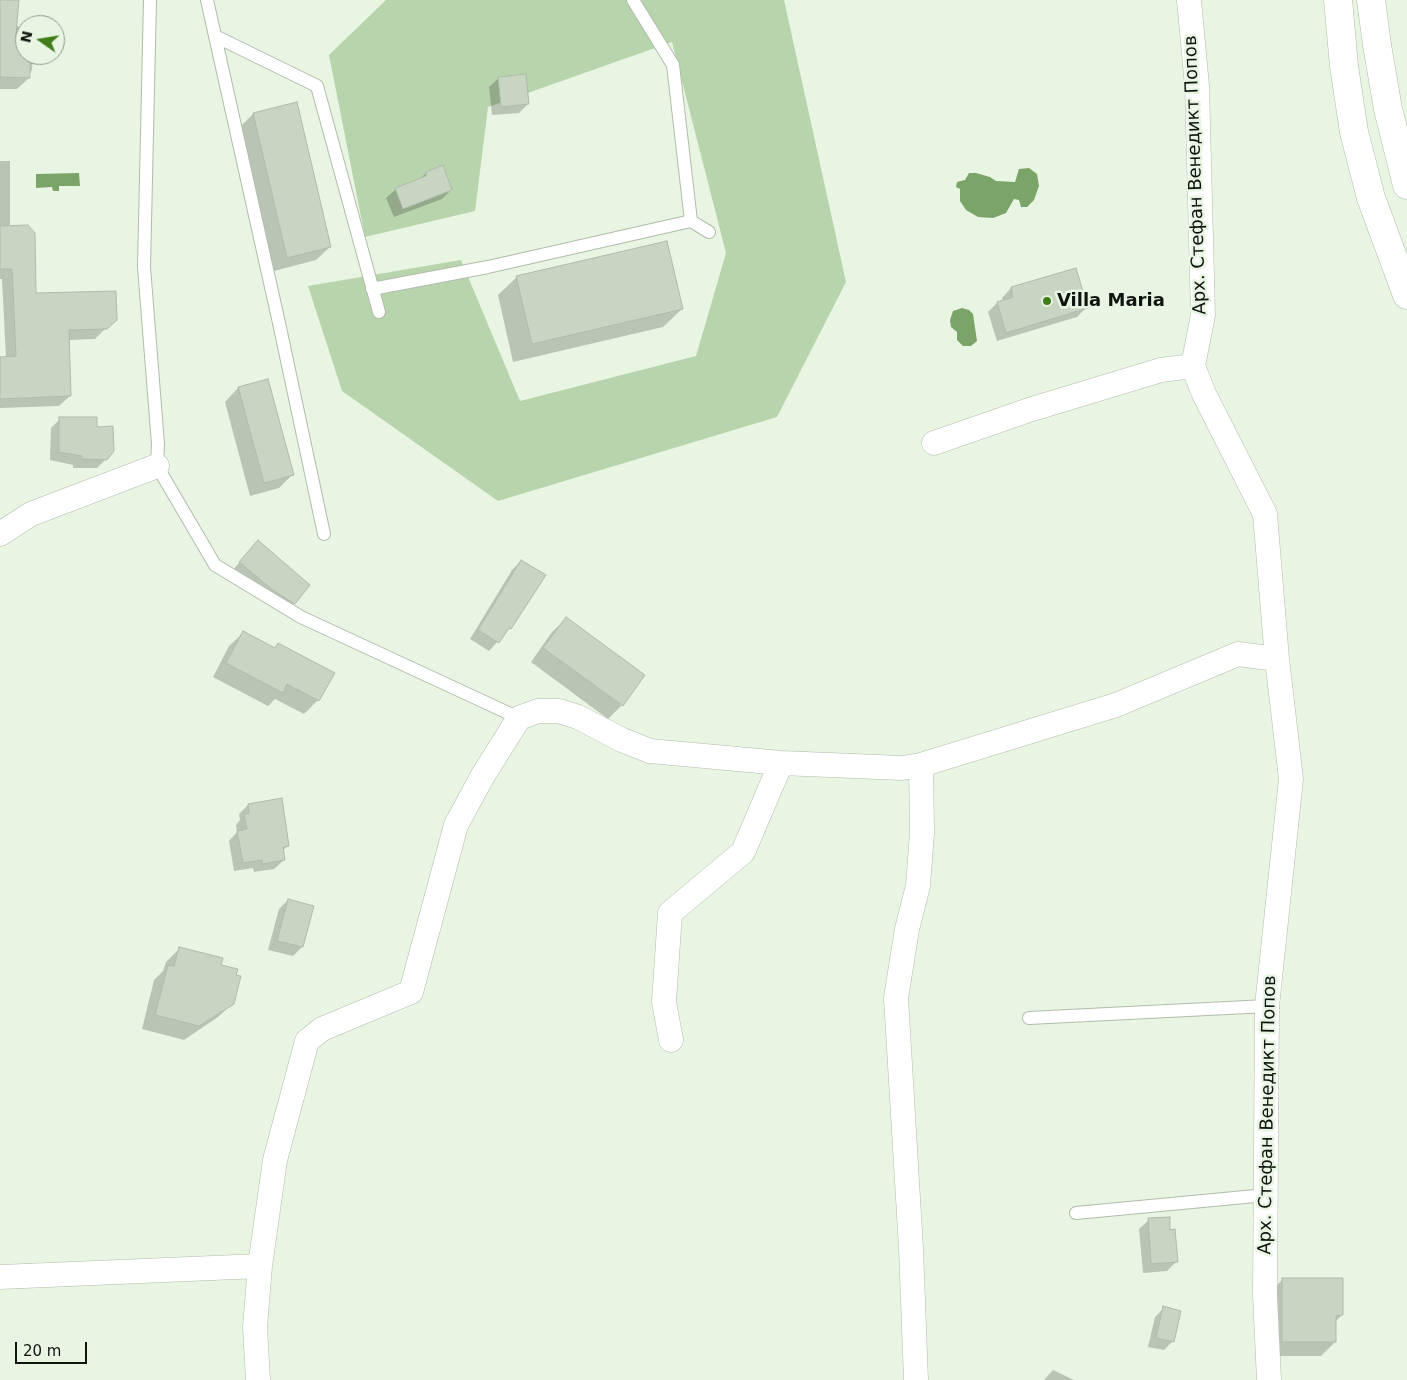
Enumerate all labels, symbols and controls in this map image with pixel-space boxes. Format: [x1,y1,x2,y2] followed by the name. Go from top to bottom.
[15,15,65,65] north arrow
[17,29,35,44] text: N
[1180,35,1212,315] street label: Арх. Стефан Венедикт Попов
[1057,290,1165,312] place label: Villa Maria
[1041,295,1053,307] marker: Villa Maria
[1255,975,1281,1255] street label: Арх. Стефан Венедикт Попов
[18,1332,90,1364] scale bar
[23,1342,61,1360] text: 20 m

